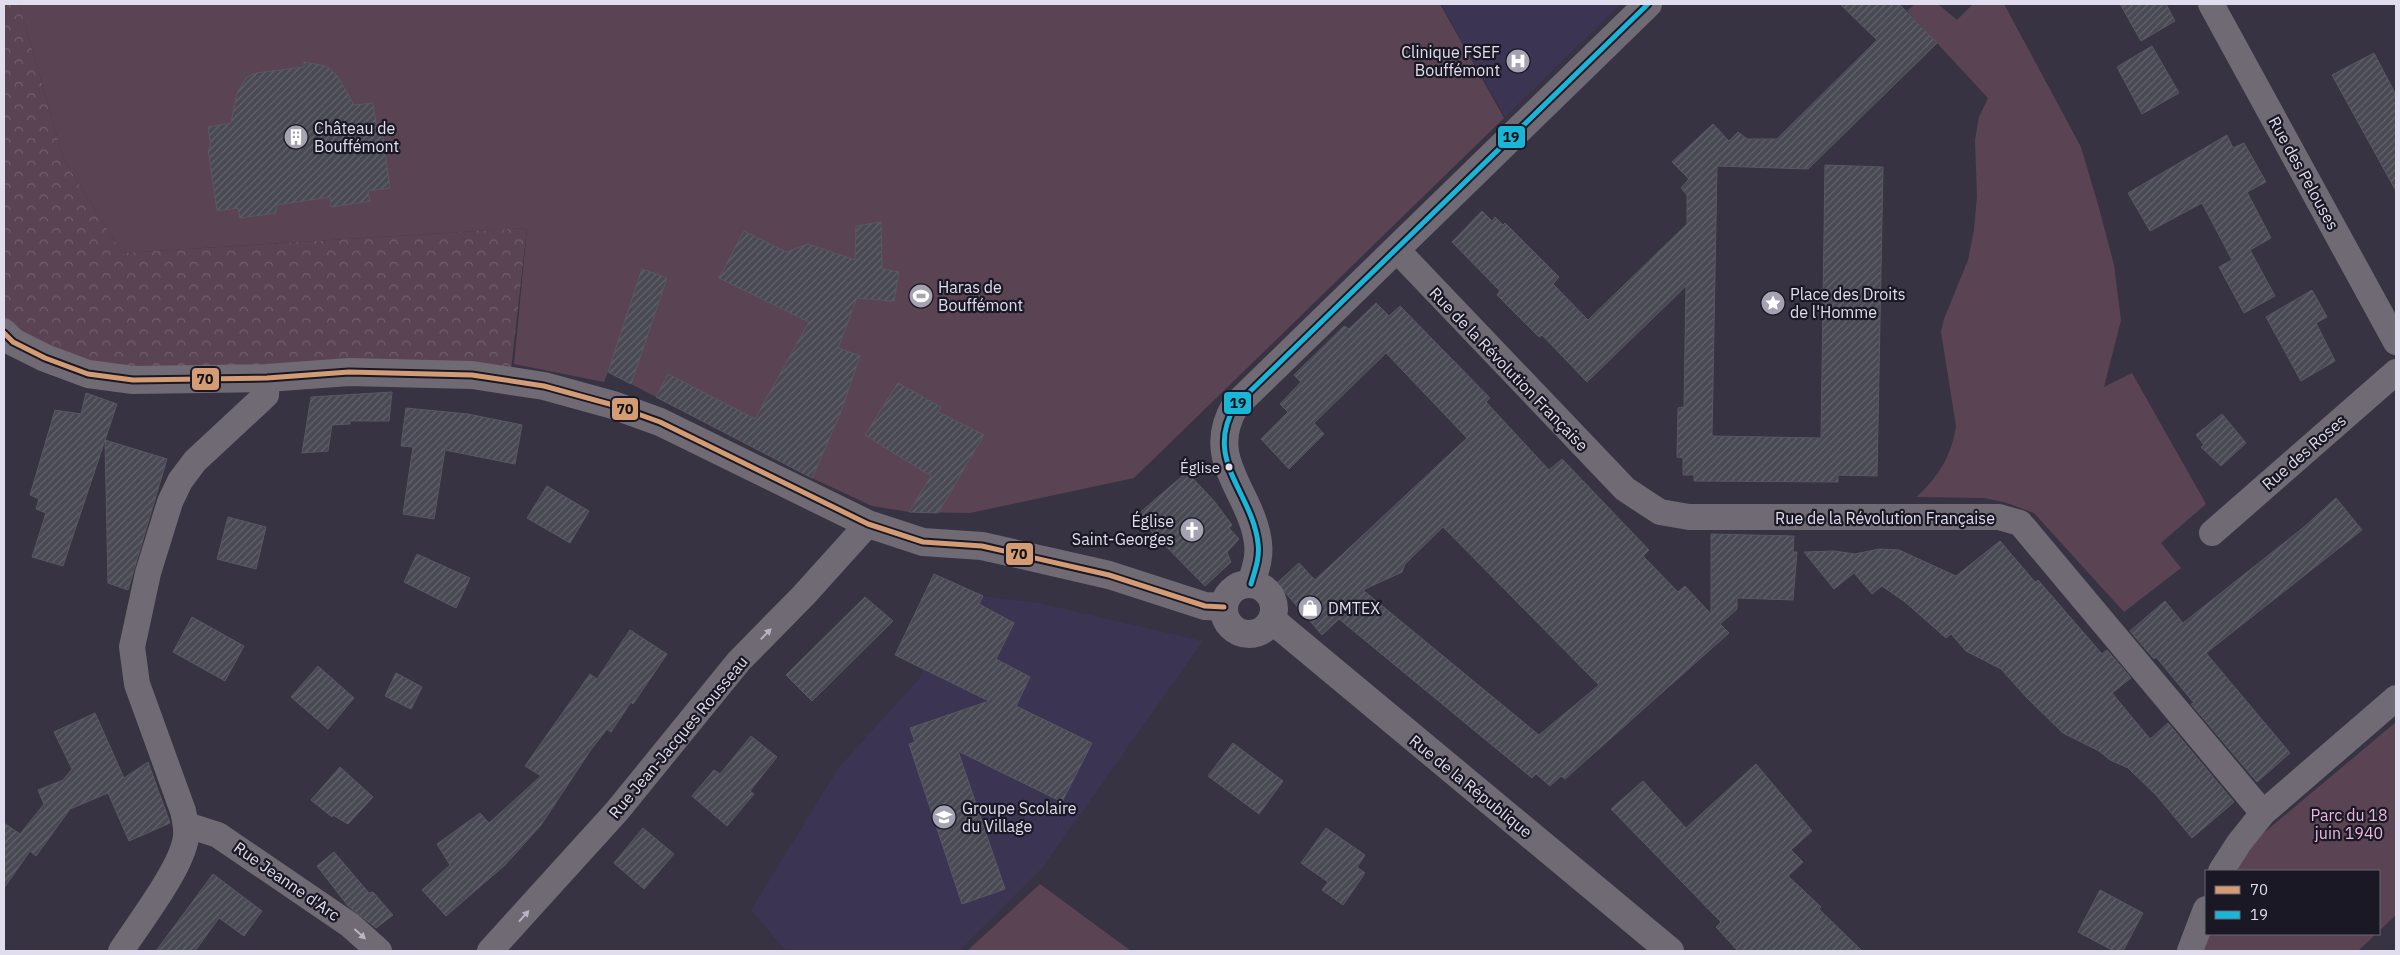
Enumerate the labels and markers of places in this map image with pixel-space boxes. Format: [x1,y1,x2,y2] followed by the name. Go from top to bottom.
[1401,42,1500,80] place label: Clinique FSEF Bouffémont
[1505,48,1531,74] hospital icon: Clinique FSEF Bouffémont
[314,118,399,156] place label: Château de Bouffémont
[283,124,309,150] building icon: Château de Bouffémont
[938,277,1023,315] place label: Haras de Bouffémont
[908,283,934,309] sports icon: Haras de Bouffémont
[1790,284,1906,322] place label: Place des Droits de l'Homme
[1760,290,1786,316] place icon: Place des Droits de l'Homme
[1180,458,1220,477] place label: Église
[1224,462,1234,472] marker: Église
[1072,510,1174,549] place label: Église Saint-Georges
[1179,517,1205,543] church icon: Église Saint-Georges
[1297,595,1323,621] shop icon: DMTEX
[1328,598,1380,618] place label: DMTEX
[962,798,1077,836] place label: Groupe Scolaire du Village
[931,804,957,830] school or university icon: Groupe Scolaire du Village

